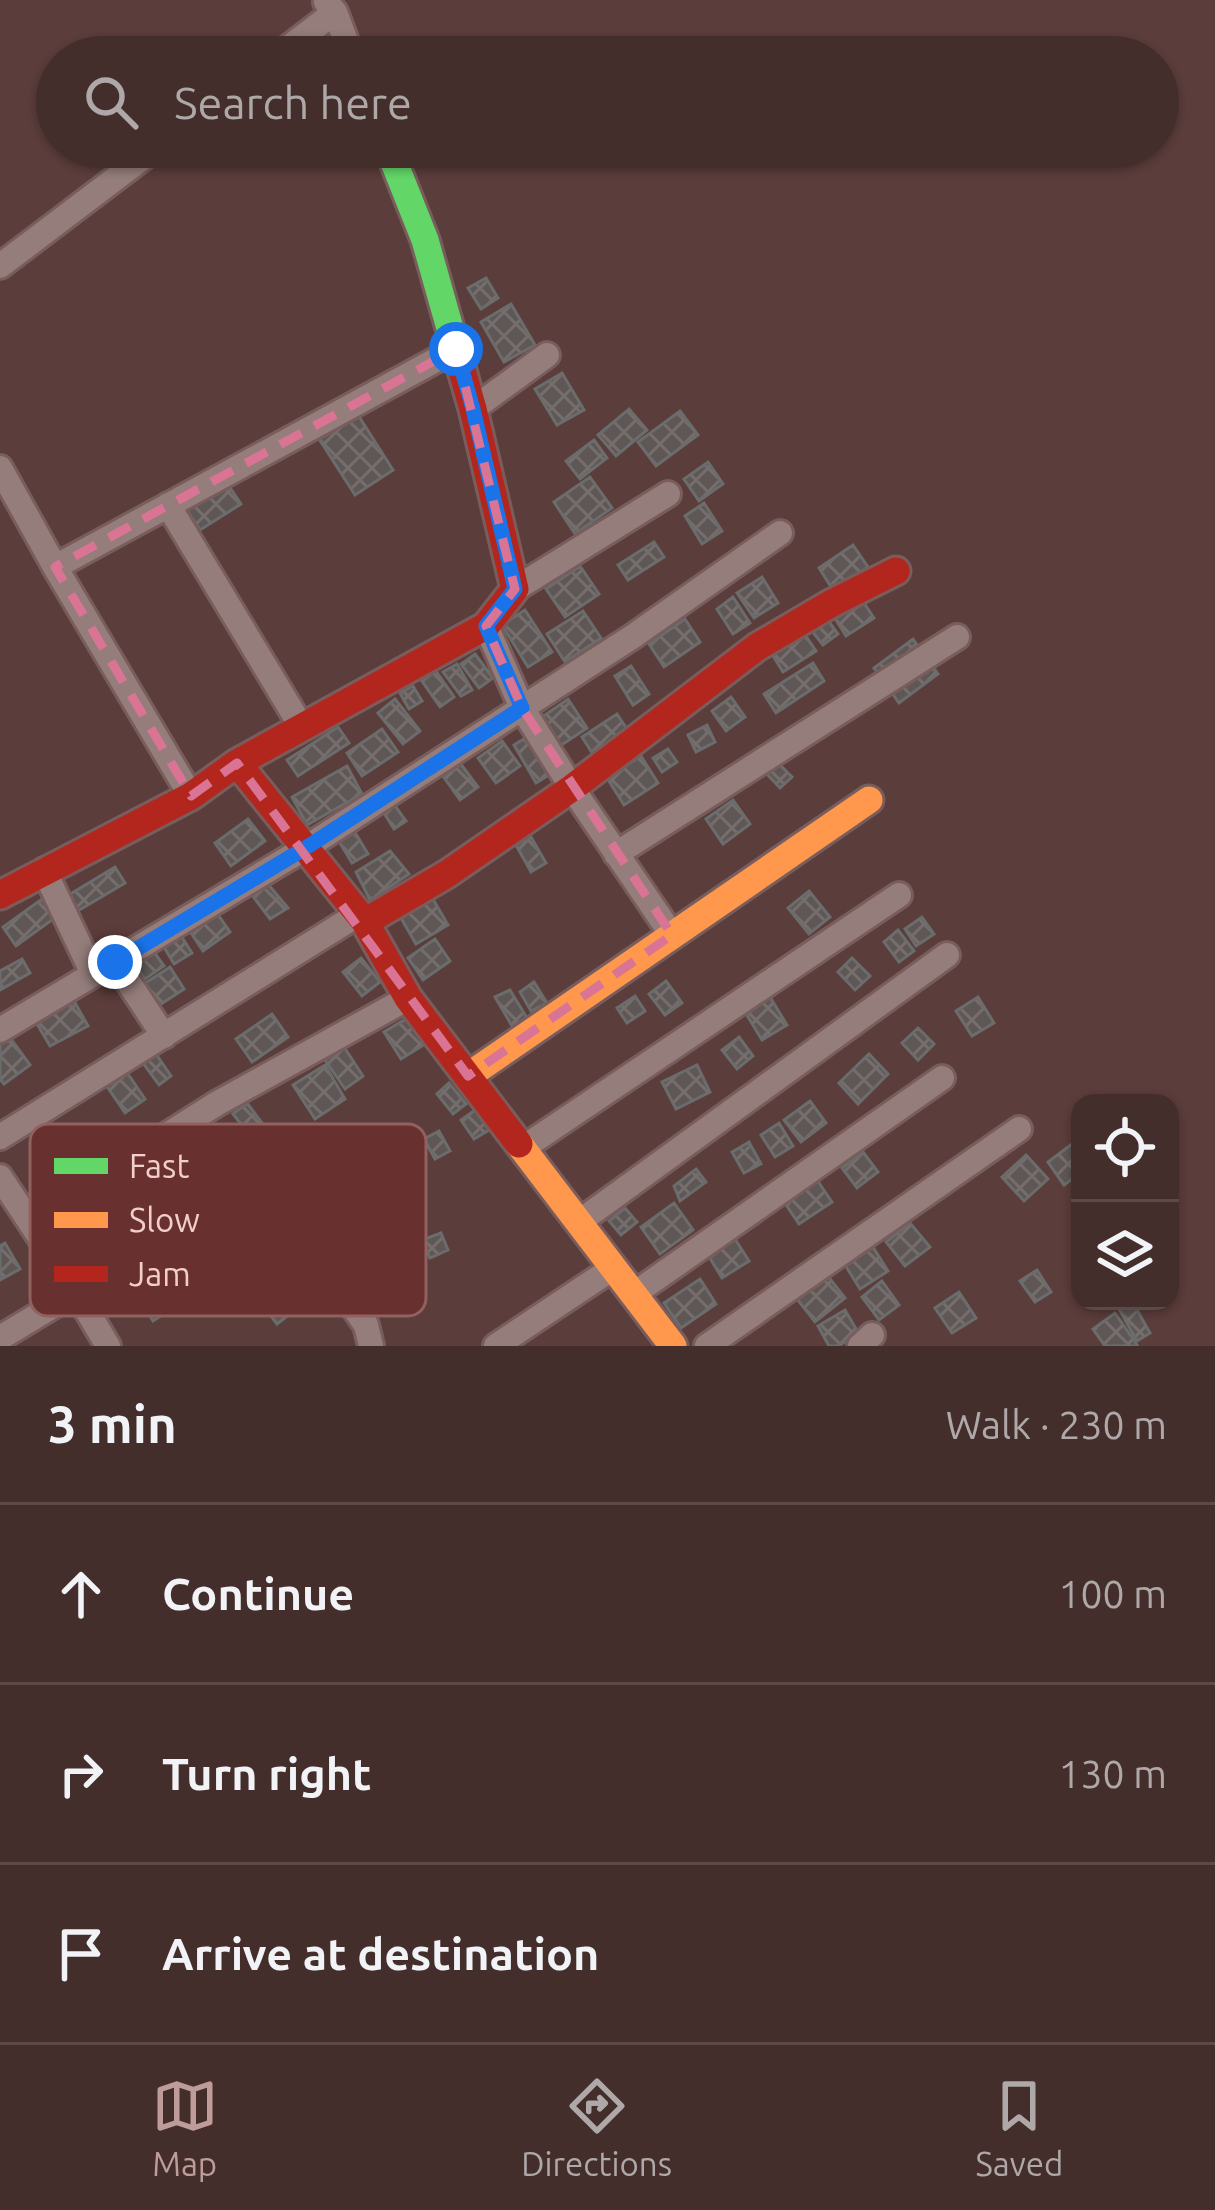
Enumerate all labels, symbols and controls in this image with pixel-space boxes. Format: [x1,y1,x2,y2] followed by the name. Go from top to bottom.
[36,36,1179,168] search box
[78,69,144,135] icon: search
[174,77,412,128] text: Search here
[429,322,483,376] route start
[88,935,142,989] route end
[1071,1094,1179,1310] map controls
[1071,1094,1179,1202] button: locate
[30,1124,426,1316] legend
[129,1147,189,1184] text: Fast
[129,1201,200,1238] text: Slow
[1071,1202,1179,1310] button: layers
[129,1255,191,1292] text: Jam
[48,1395,177,1453] text: 3 min
[946,1403,1167,1446] text: Walk · 230 m
[48,1561,114,1627] icon: ahead
[162,1568,354,1619] text: Continue
[1058,1572,1167,1615] text: 100 m
[48,1741,114,1807] icon: right
[162,1748,371,1799] text: Turn right
[1058,1752,1167,1795] text: 130 m
[48,1921,114,1987] icon: arrive
[162,1928,599,1979] text: Arrive at destination
[152,2073,218,2182] tab: Map
[521,2073,672,2182] tab: Directions
[975,2073,1063,2182] tab: Saved

